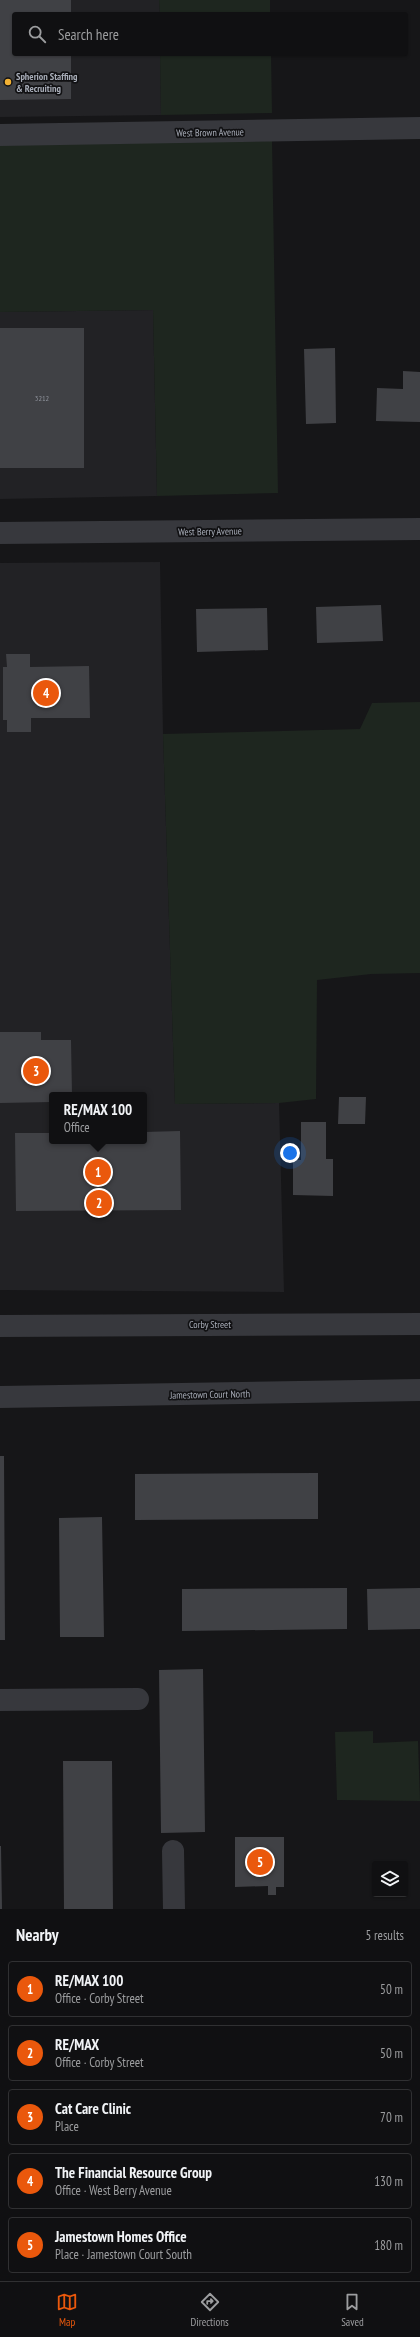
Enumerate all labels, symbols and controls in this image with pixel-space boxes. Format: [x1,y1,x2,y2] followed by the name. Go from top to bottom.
[12,12,408,56] search box
[26,23,48,45] icon: search
[58,25,119,44] text: Search here
[16,70,78,95] place label: Spherion Staffing & Recruiting
[3,77,13,87] marker: Spherion Staffing & Recruiting
[176,125,244,140] street label: West Brown Avenue
[35,393,50,403] house number: 3212
[178,524,242,539] street label: West Berry Avenue
[33,678,59,708] pin: 4
[23,1056,49,1086] pin: 3
[49,1092,147,1144] popup
[64,1100,132,1119] text: RE/MAX 100
[64,1119,90,1136] text: Office
[280,1143,300,1163] your location
[85,1157,111,1187] pin: 1
[86,1188,112,1218] pin: 2
[189,1318,231,1331] street label: Corby Street
[169,1387,250,1402] street label: Jamestown Court North
[247,1847,273,1877] pin: 5
[372,1861,408,1897] map controls
[372,1861,408,1897] button: layers
[16,1924,59,1946] text: Nearby
[365,1927,404,1944] text: 5 results
[55,1971,123,1990] text: RE/MAX 100
[27,1981,33,1998] text: 1
[380,1981,403,1998] text: 50 m
[55,1990,144,2007] text: Office · Corby Street
[55,2035,99,2054] text: RE/MAX
[27,2045,33,2062] text: 2
[380,2045,403,2062] text: 50 m
[55,2054,144,2071] text: Office · Corby Street
[55,2099,131,2118] text: Cat Care Clinic
[27,2109,33,2126] text: 3
[380,2109,403,2126] text: 70 m
[55,2118,79,2135] text: Place
[55,2163,212,2182] text: The Financial Resource Group
[27,2173,33,2190] text: 4
[374,2173,403,2190] text: 130 m
[55,2182,172,2199] text: Office · West Berry Avenue
[55,2227,187,2246] text: Jamestown Homes Office
[27,2237,33,2254] text: 5
[374,2237,403,2254] text: 180 m
[55,2246,192,2263] text: Place · Jamestown Court South
[56,2291,78,2329] tab: Map
[191,2291,229,2329] tab: Directions
[341,2291,364,2329] tab: Saved

